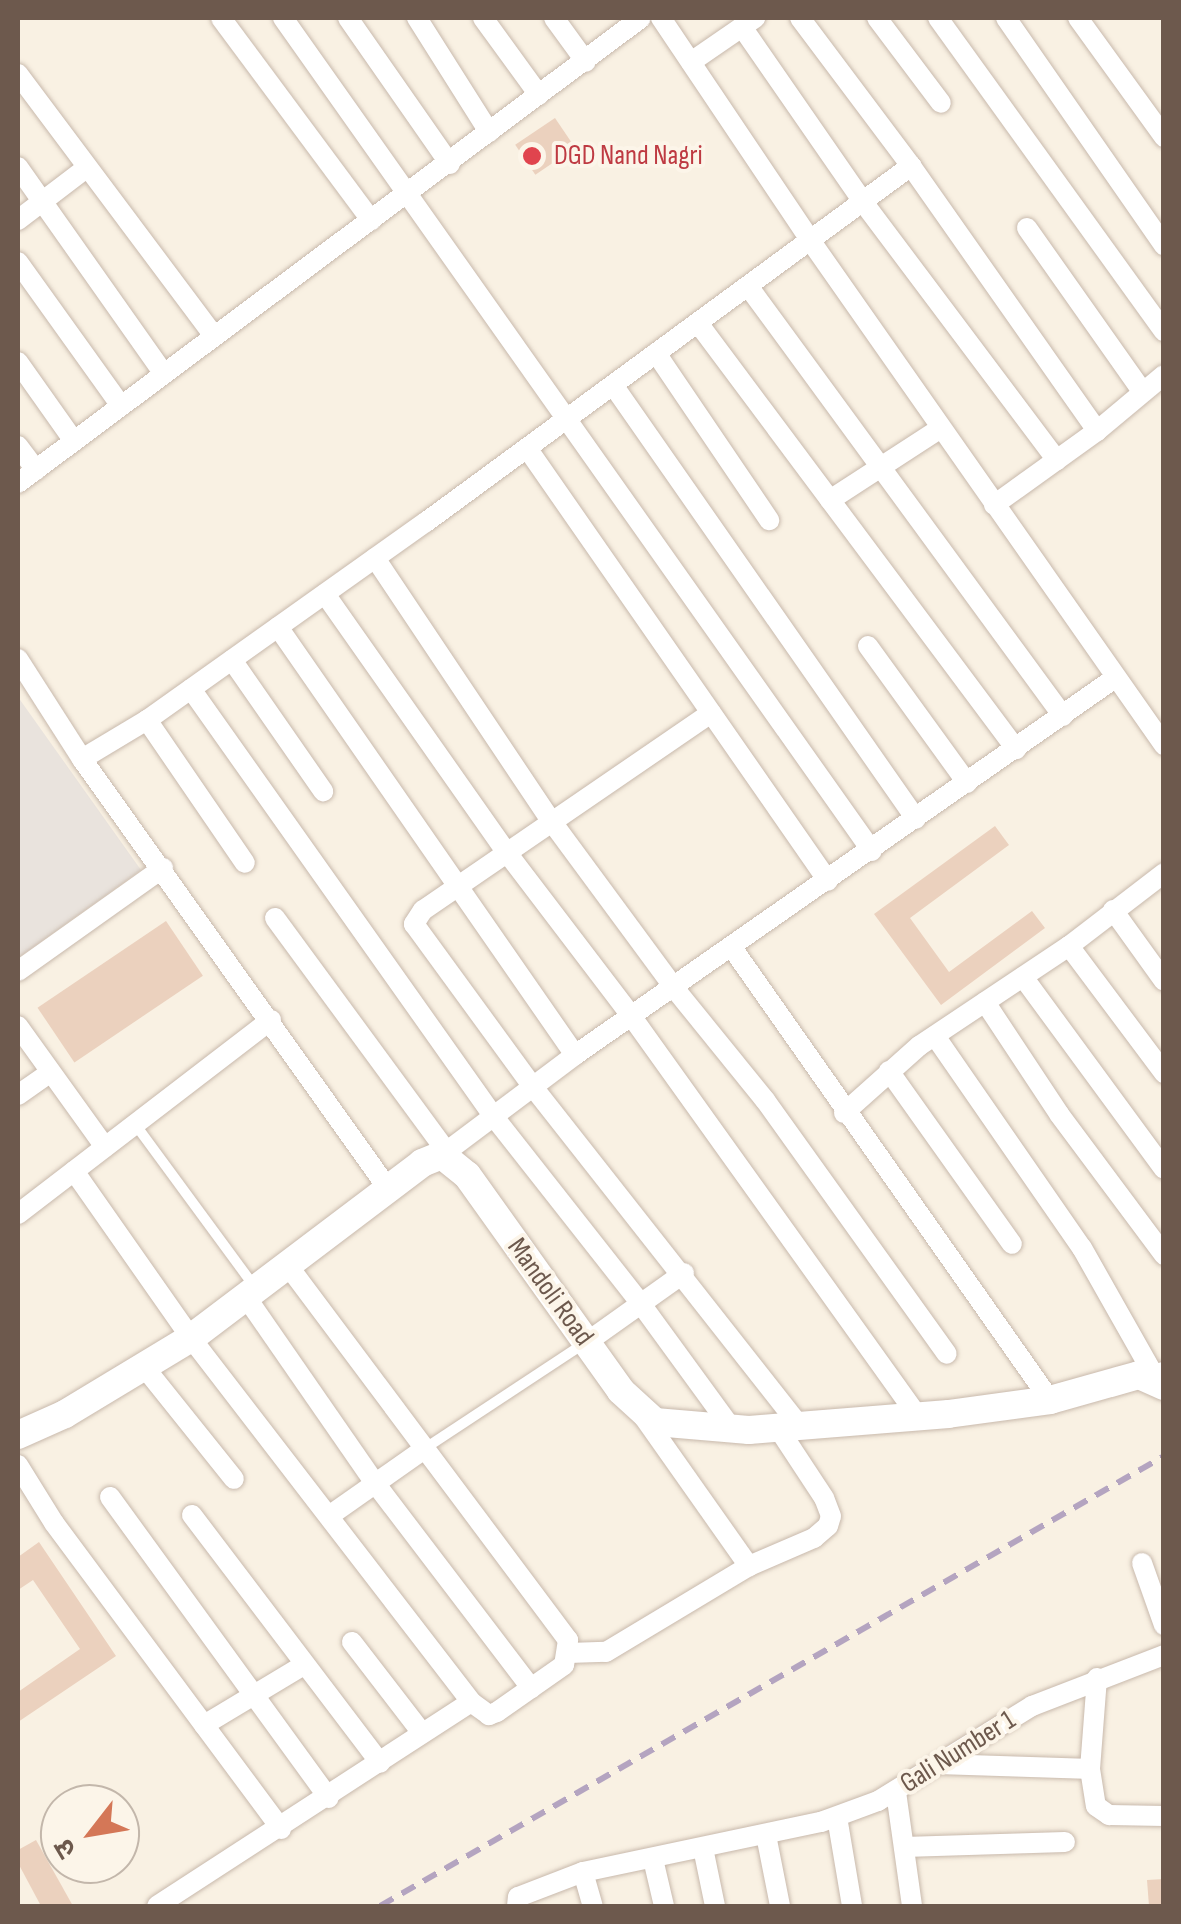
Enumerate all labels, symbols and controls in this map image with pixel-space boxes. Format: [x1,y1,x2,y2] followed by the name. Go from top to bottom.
[554,139,703,173] place label: DGD Nand Nagri
[519,143,545,169] marker: DGD Nand Nagri
[500,1232,600,1352] street label: Mandoli Road
[894,1704,1022,1800] street label: Gali Number 1
[40,1784,140,1884] north arrow
[47,1833,84,1864] text: उ

